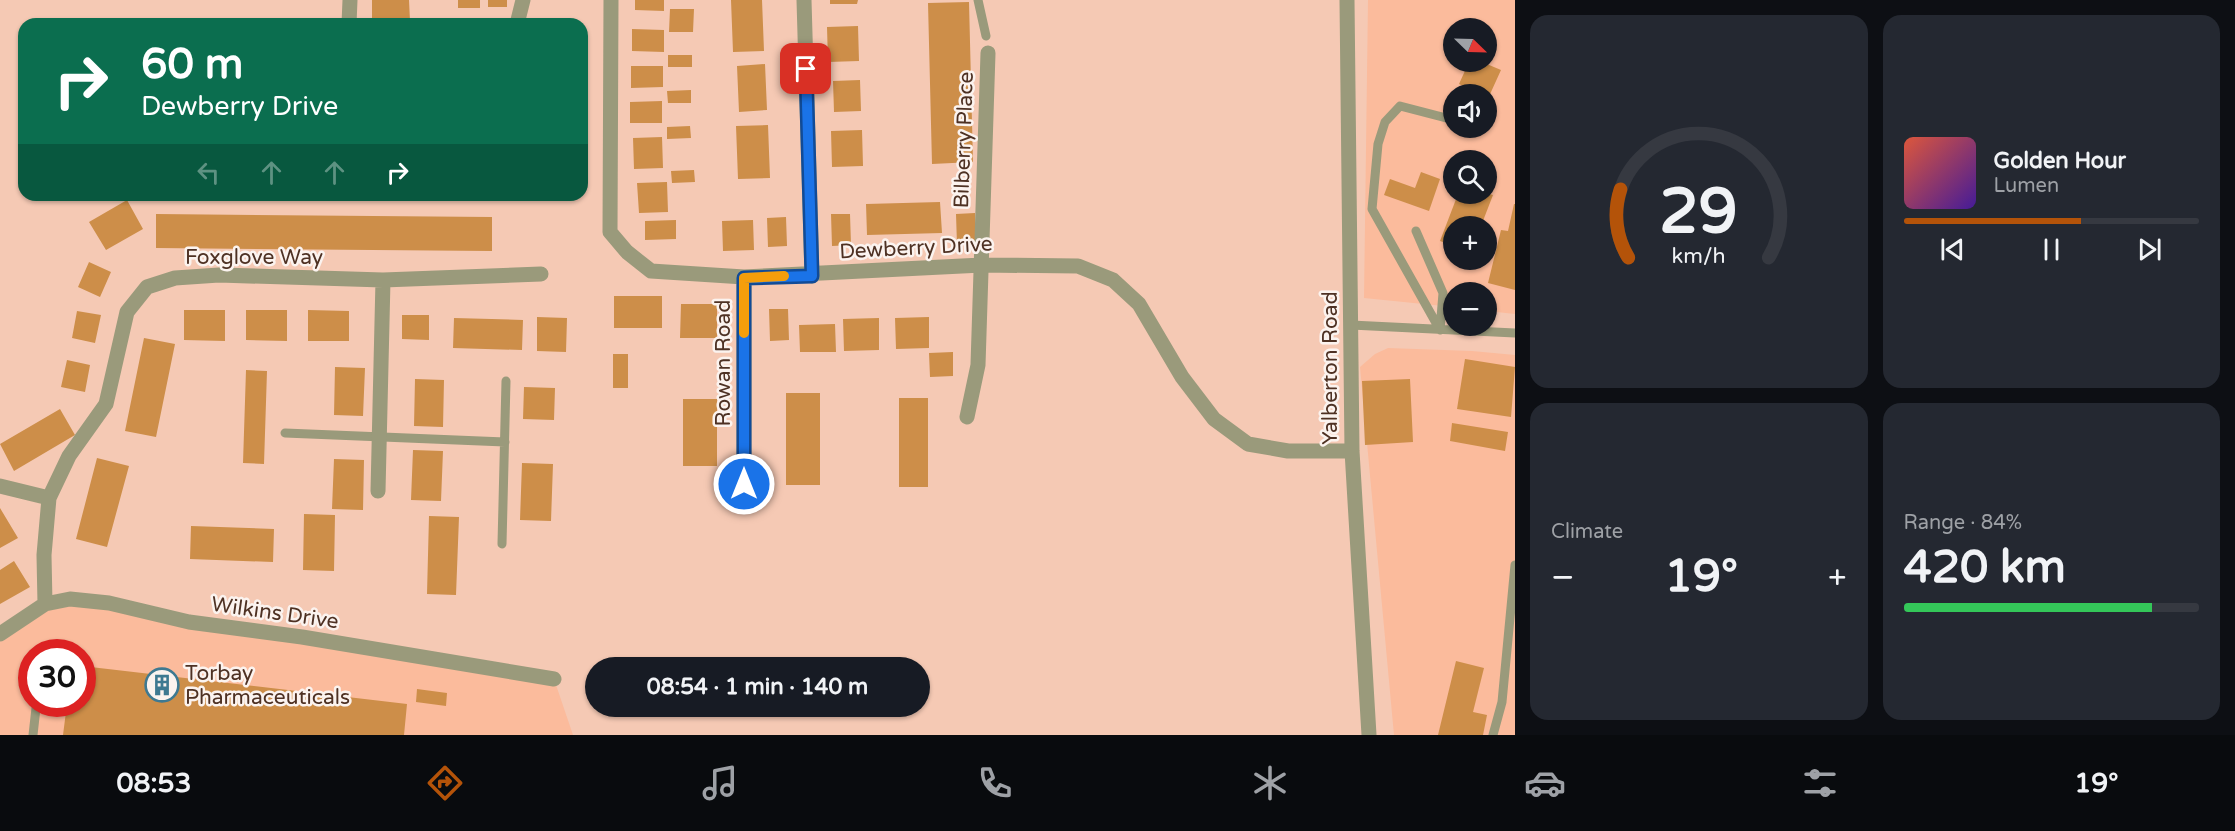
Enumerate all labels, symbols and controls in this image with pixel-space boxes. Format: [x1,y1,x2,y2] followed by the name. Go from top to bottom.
[1443,18,1497,72] north arrow
[1443,18,1497,336] map controls
[141,39,243,90] text: 60 m
[42,42,120,120] icon: right
[780,43,831,94] pin
[789,52,822,85] icon: arrive
[949,71,979,209] street label: Bilberry Place
[1443,84,1497,138] button: sound
[141,90,338,123] text: Dewberry Drive
[1994,148,2126,174] text: Golden Hour
[1443,150,1497,204] button: search
[192,156,225,189] icon: left
[255,156,288,189] icon: ahead
[318,156,351,189] icon: ahead
[381,156,414,189] icon: right
[1994,174,2059,198] text: Lumen
[1660,176,1738,251] text: 29
[1443,216,1497,270] button: +
[839,231,993,264] street label: Dewberry Drive
[1936,233,1969,266] icon: previous
[2035,233,2068,266] icon: pause
[2133,233,2166,266] icon: next
[1672,244,1726,270] text: km/h
[185,245,323,270] street label: Foxglove Way
[1443,282,1497,336] button: −
[1318,291,1343,445] street label: Yalberton Road
[711,300,736,426] street label: Rowan Road
[712,452,776,516] position arrow
[1904,511,2022,535] text: Range · 84%
[1551,520,1623,544] text: Climate
[1904,541,2066,595] text: 420 km
[1664,550,1738,604] text: 19°
[1551,558,1575,597] text: −
[1828,558,1846,597] text: +
[210,592,340,634] street label: Wilkins Drive
[18,639,96,717] speed limit sign: 30
[185,661,350,710] place label: Torbay Pharmaceuticals
[144,667,180,703] building icon: Torbay Pharmaceuticals
[647,674,868,700] text: 08:54 · 1 min · 140 m
[424,762,466,804] icon: directions
[699,762,741,804] icon: music
[974,762,1016,804] icon: phone
[1249,762,1291,804] icon: climate
[1524,762,1566,804] icon: car
[1799,762,1841,804] icon: filters
[117,767,191,800] text: 08:53
[2074,767,2118,800] text: 19°

